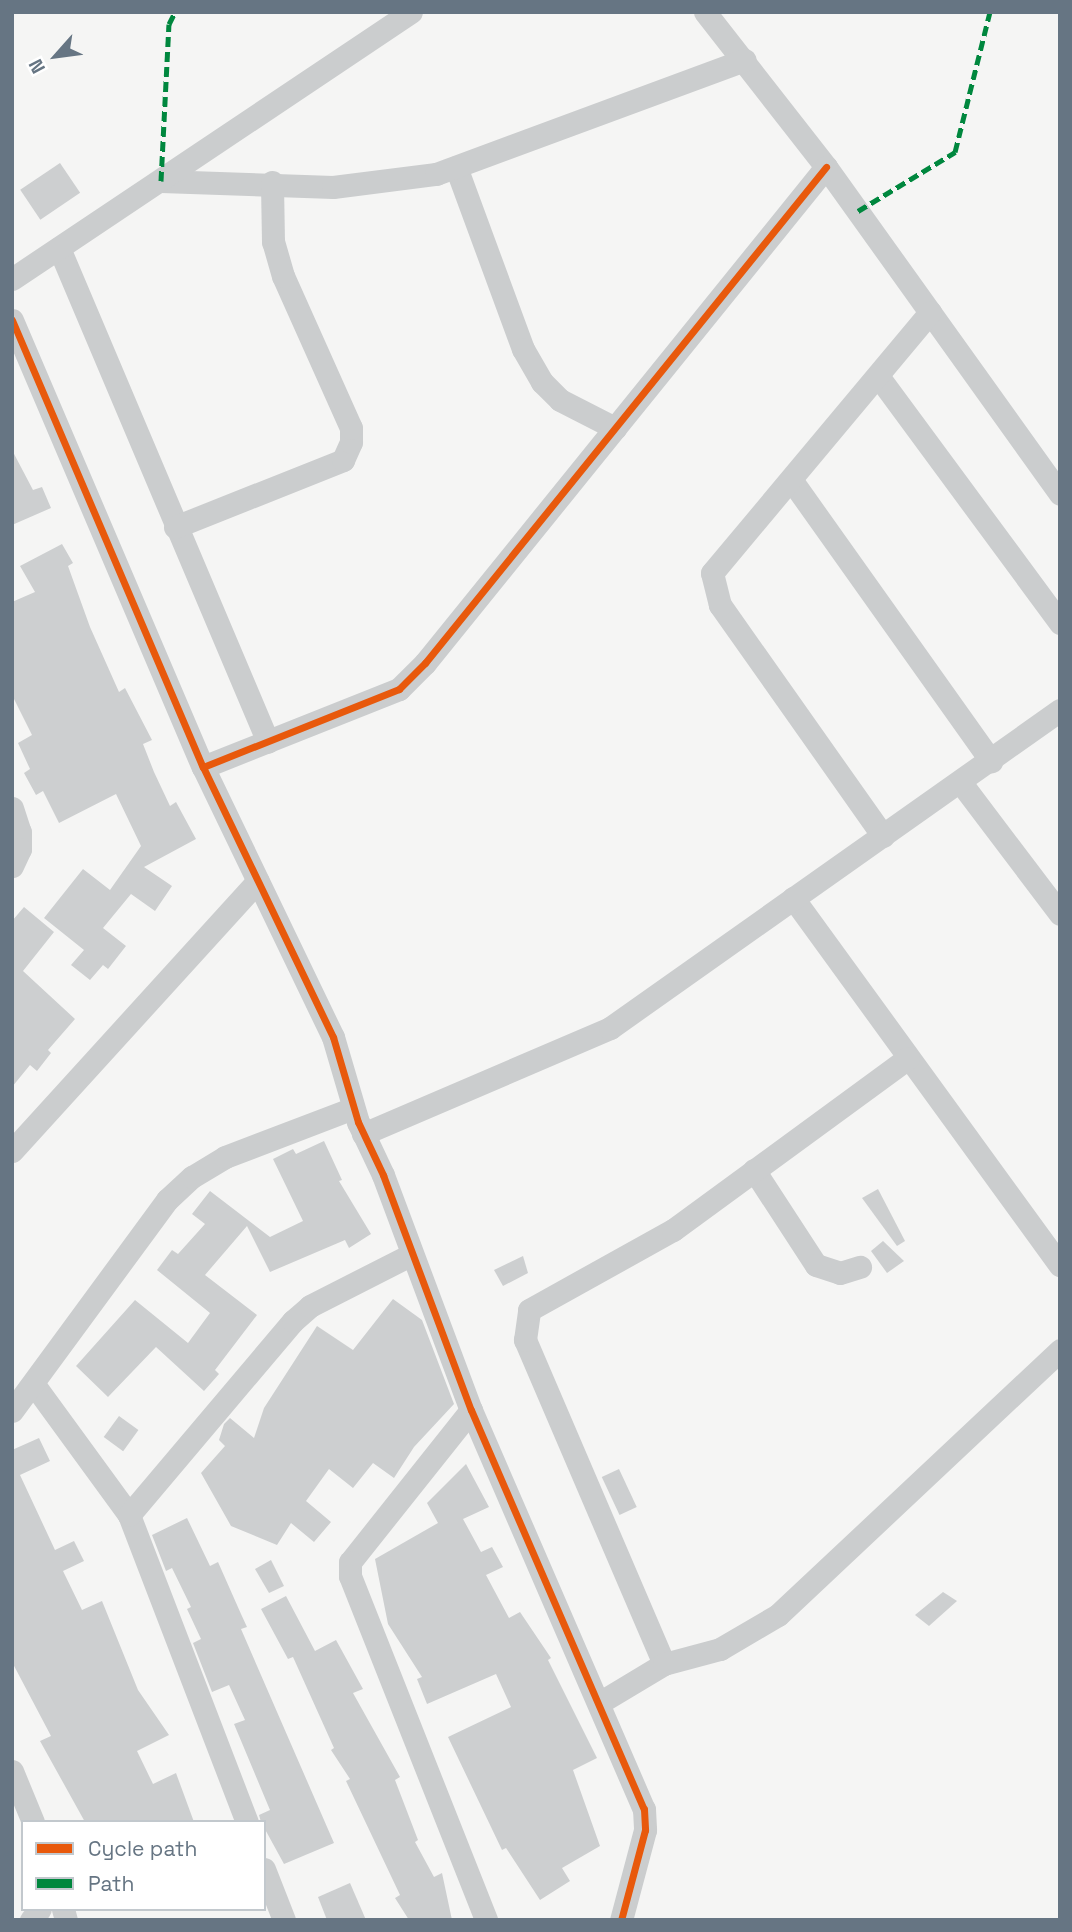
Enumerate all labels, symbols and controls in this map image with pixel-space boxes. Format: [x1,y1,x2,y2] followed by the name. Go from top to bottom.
[21,21,91,91] north arrow
[23,55,51,78] text: N
[21,1820,266,1911] legend
[88,1835,197,1862] text: Cycle path
[88,1870,134,1897] text: Path

